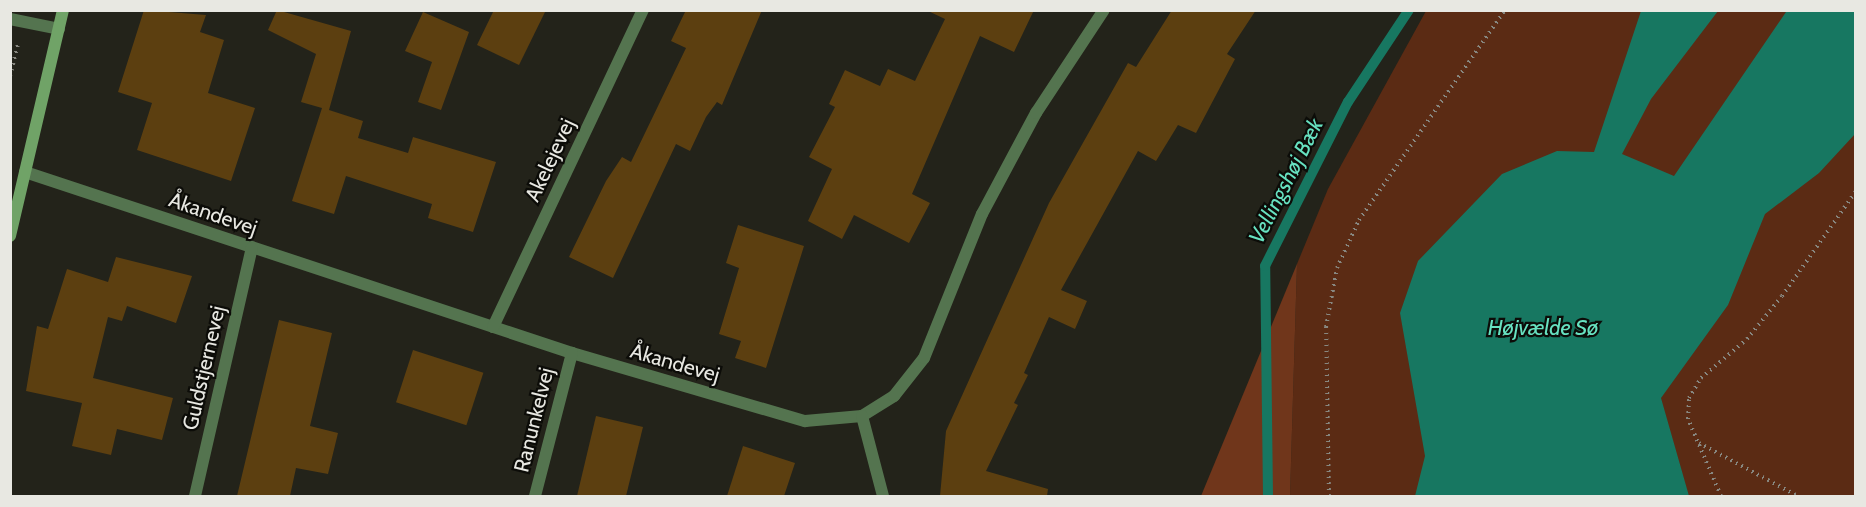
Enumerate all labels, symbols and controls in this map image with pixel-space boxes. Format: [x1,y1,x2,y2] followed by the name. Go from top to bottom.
[520,114,580,206] street label: Akelejevej
[1243,114,1329,248] water label: Vellingshøj Bæk
[166,187,260,241] street label: Åkandevej
[177,303,231,433] street label: Guldstjernevej
[1488,315,1598,341] water label: Højvælde Sø
[627,338,723,388] street label: Åkandevej
[509,365,559,475] street label: Ranunkelvej

